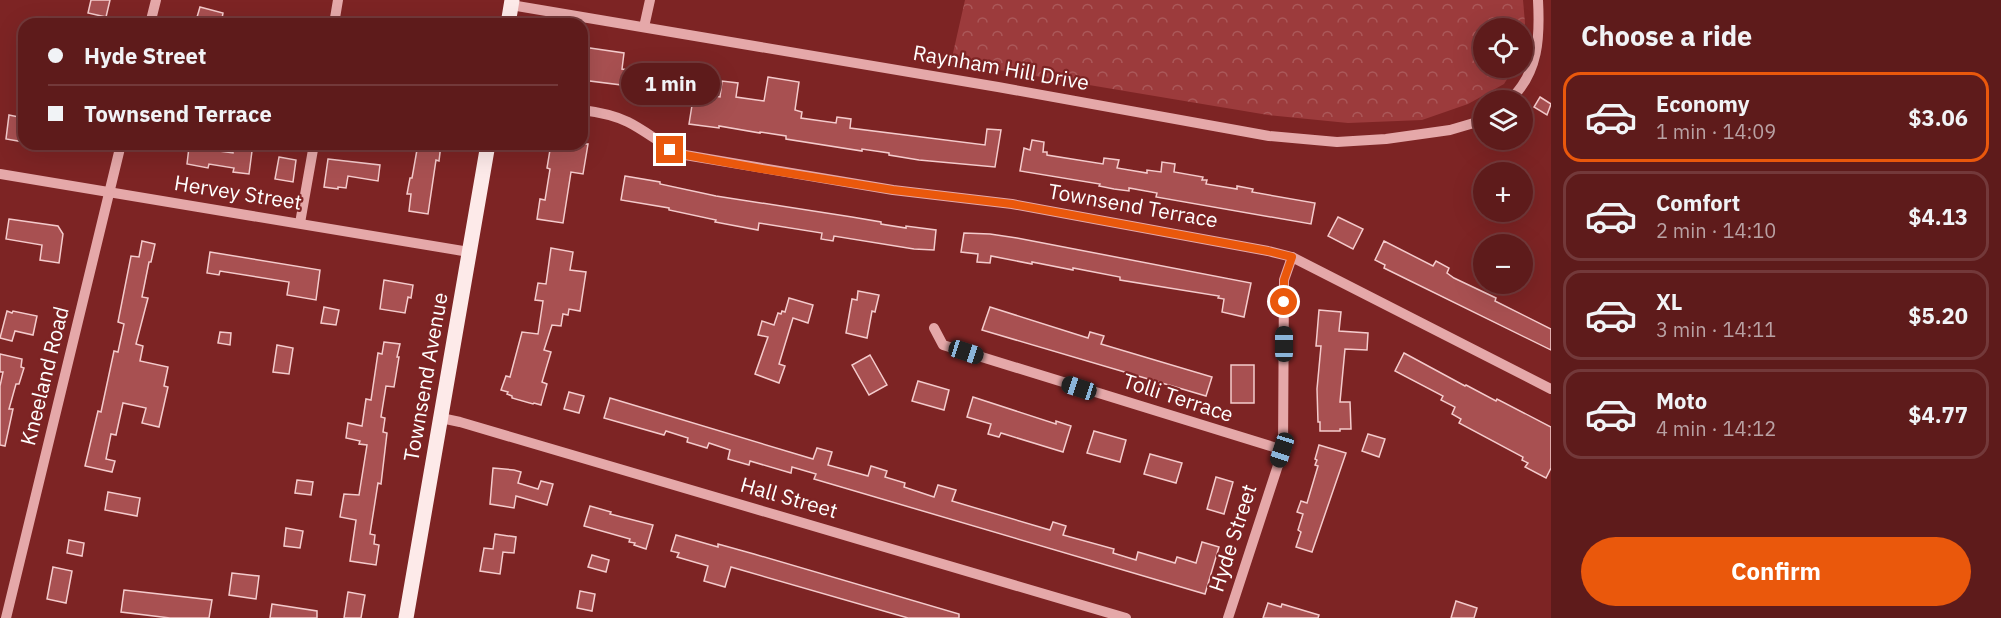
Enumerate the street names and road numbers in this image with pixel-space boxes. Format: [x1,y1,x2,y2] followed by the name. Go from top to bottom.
[911,38,1091,96] street label: Raynham Hill Drive
[172,168,304,216] street label: Hervey Street
[1046,176,1220,234] street label: Townsend Terrace
[396,290,454,464] street label: Townsend Avenue
[13,303,75,448] street label: Kneeland Road
[1119,366,1237,428] street label: Tolli Terrace
[737,470,841,524] street label: Hall Street
[1202,480,1263,595] street label: Hyde Street

